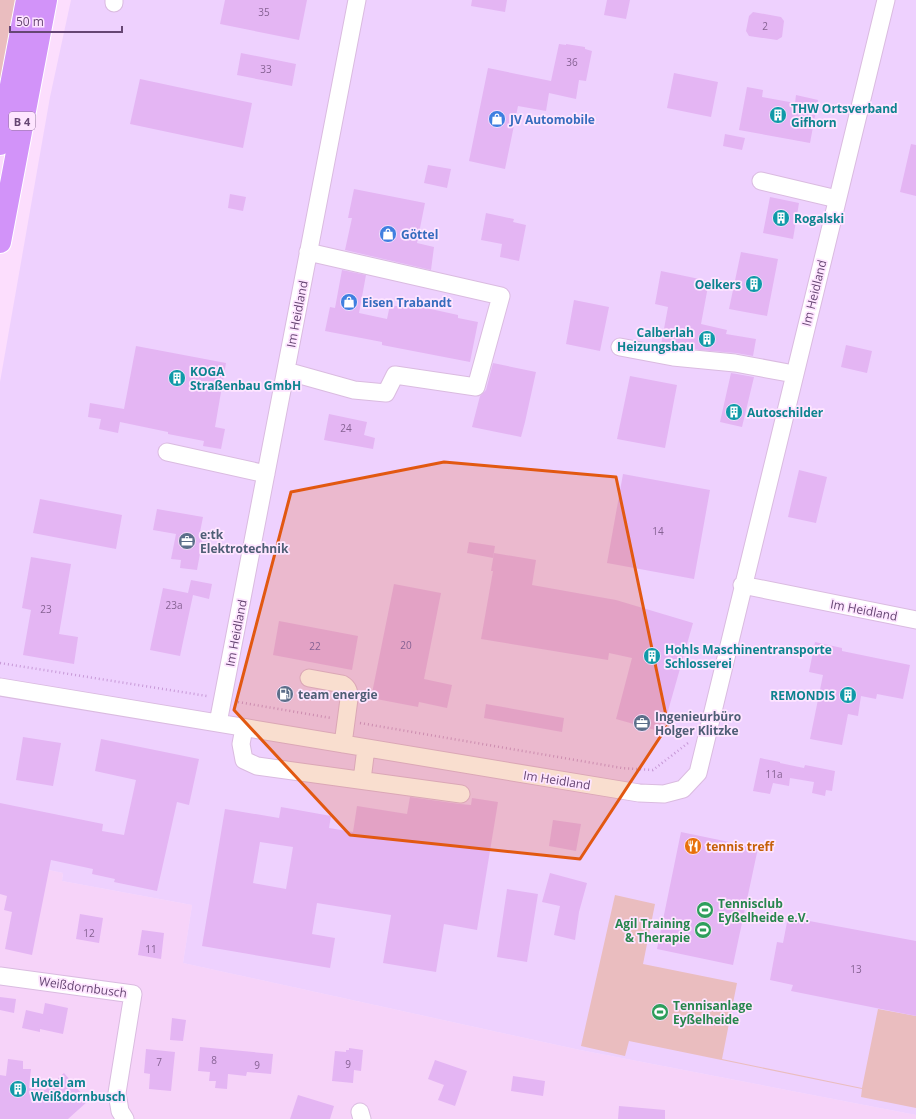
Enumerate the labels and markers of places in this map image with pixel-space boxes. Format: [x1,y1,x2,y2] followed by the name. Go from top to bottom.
[791,100,898,131] place label: THW Ortsverband Gifhorn
[768,105,788,125] building icon: THW Ortsverband Gifhorn
[487,109,507,129] shop icon: JV Automobile
[509,111,595,128] place label: JV Automobile
[771,208,791,228] building icon: Rogalski
[794,210,844,227] place label: Rogalski
[378,224,398,244] shop icon: Göttel
[401,226,438,243] place label: Göttel
[744,274,764,294] building icon: Oelkers
[695,276,741,293] place label: Oelkers
[339,292,359,312] shop icon: Eisen Trabandt
[362,294,452,311] place label: Eisen Trabandt
[617,324,694,355] place label: Calberlah Heizungsbau
[697,329,717,349] building icon: Calberlah Heizungsbau
[190,363,301,394] place label: KOGA Straßenbau GmbH
[167,368,187,388] building icon: KOGA Straßenbau GmbH
[724,402,744,422] building icon: Autoschilder
[747,404,824,421] place label: Autoschilder
[200,526,289,557] place label: e:tk Elektrotechnik
[177,531,197,551] office icon: e:tk Elektrotechnik
[665,641,832,672] place label: Hohls Maschinentransporte Schlosserei
[642,646,662,666] building icon: Hohls Maschinentransporte Schlosserei
[275,684,295,704] fuel station icon: team energie
[838,685,858,705] building icon: REMONDIS
[298,686,378,703] place label: team energie
[770,687,835,704] place label: REMONDIS
[655,708,741,739] place label: Ingenieurbüro Holger Klitzke
[632,713,652,733] office icon: Ingenieurbüro Holger Klitzke
[683,836,703,856] restaurant icon: tennis treff
[706,838,775,855] place label: tennis treff
[718,895,809,926] place label: Tennisclub Eyßelheide e.V.
[695,900,715,920] sports icon: Tennisclub Eyßelheide e.V.
[615,915,690,946] place label: Agil Training & Therapie
[693,920,713,940] sports icon: Agil Training & Therapie
[673,997,752,1028] place label: Tennisanlage Eyßelheide
[650,1002,670,1022] sports icon: Tennisanlage Eyßelheide
[31,1074,126,1105] place label: Hotel am Weißdornbusch
[8,1079,28,1099] building icon: Hotel am Weißdornbusch

